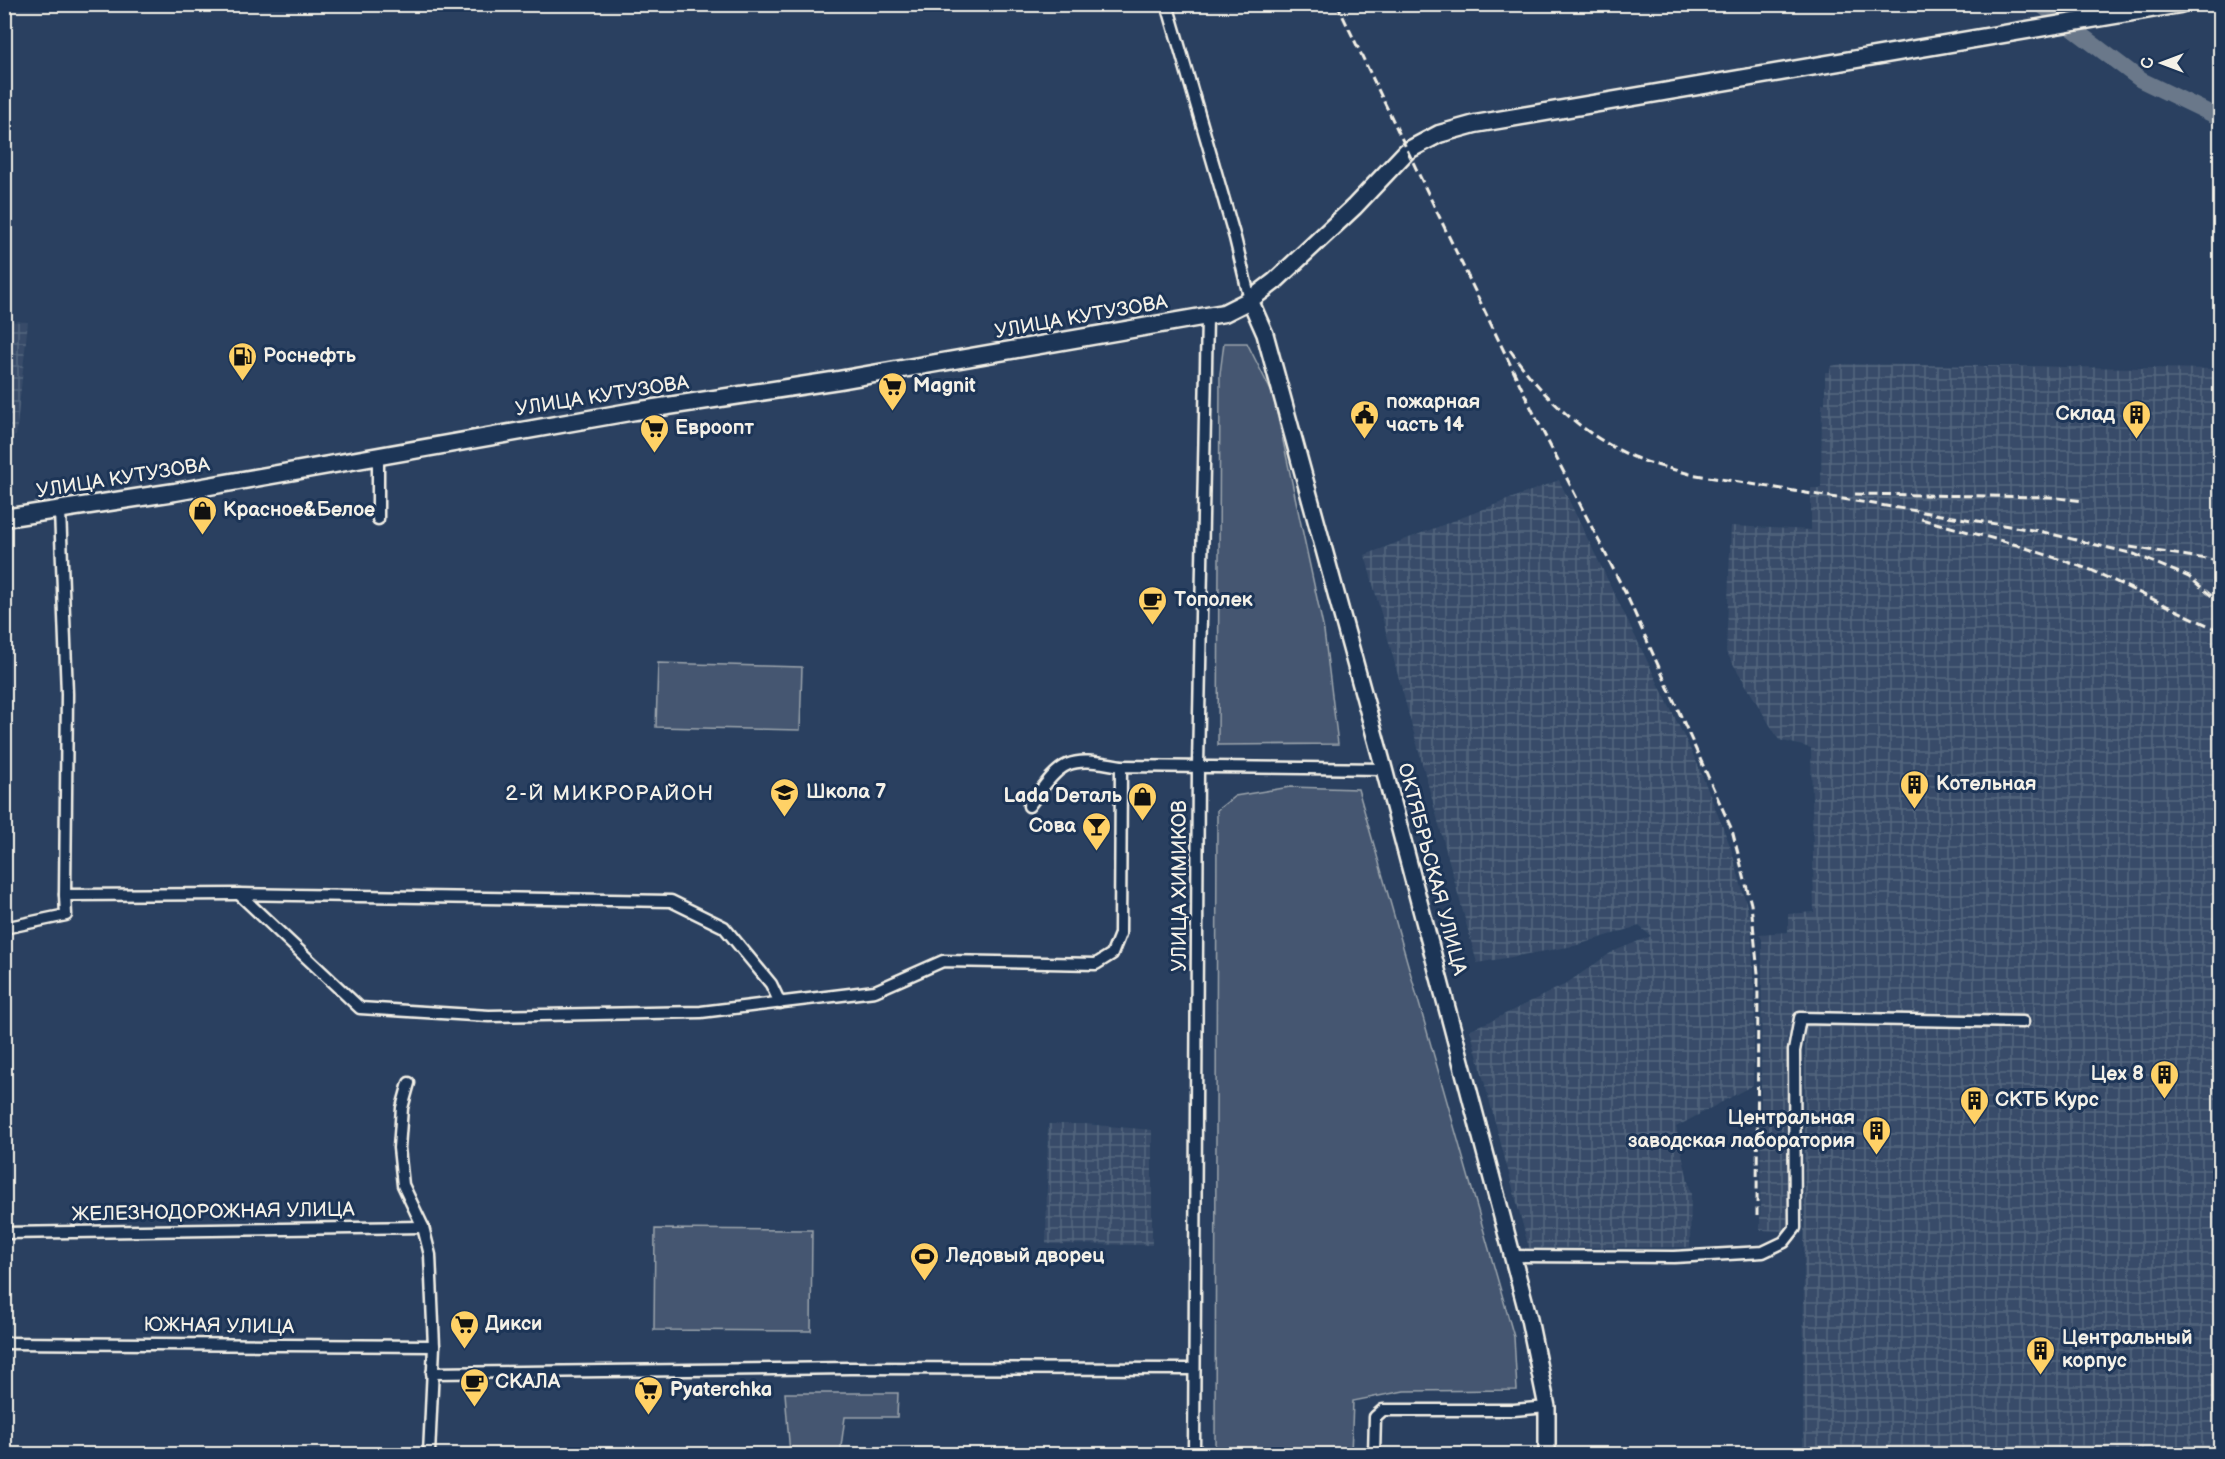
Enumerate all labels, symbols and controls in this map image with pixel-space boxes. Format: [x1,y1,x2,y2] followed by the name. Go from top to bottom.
[2132,33,2192,93] north arrow
[2139,57,2158,69] text: С
[993,290,1170,344] street label: УЛИЦА КУТУЗОВА
[226,340,258,382] fuel station icon: Роснефть
[263,344,357,368] place label: Роснефть
[514,370,691,422] street label: УЛИЦА КУТУЗОВА
[876,370,908,412] supermarket icon: Magnit
[913,374,976,398] place label: Magnit
[1386,390,1480,437] place label: пожарная часть 14
[1349,398,1381,440] public building icon: пожарная часть 14
[2120,398,2152,440] building icon: Склад
[2056,402,2115,426] place label: Склад
[638,412,670,454] supermarket icon: Евроопт
[675,416,754,440] place label: Евроопт
[35,452,212,504] street label: УЛИЦА КУТУЗОВА
[186,494,218,536] shop icon: Красное&Белое
[223,498,375,522] place label: Красное&Белое
[1137,584,1169,626] cafe icon: Тополек
[1174,588,1253,612] place label: Тополек
[1392,760,1472,979] street label: ОКТЯБРЬСКАЯ УЛИЦА
[1899,768,1931,810] building icon: Котельная
[1936,772,2037,796] place label: Котельная
[769,776,801,818] school or university icon: Школа 7
[806,780,886,804] place label: Школа 7
[1127,780,1159,822] shop icon: Lada Dеталь
[505,781,715,806] district label: 2-Й МИКРОРАЙОН
[1004,784,1123,808] place label: Lada Dеталь
[1168,800,1192,972] street label: УЛИЦА ХИМИКОВ
[1081,810,1113,852] bar icon: Сова
[1029,814,1076,838] place label: Сова
[2149,1058,2181,1100] building icon: Цех 8
[2091,1062,2144,1086] place label: Цех 8
[1958,1084,1990,1126] building icon: СКТБ Курс
[1995,1088,2099,1112] place label: СКТБ Курс
[1628,1106,1855,1153] place label: Центральная заводская лаборатория
[1860,1114,1892,1156] building icon: Центральная заводская лаборатория
[71,1198,356,1226] street label: ЖЕЛЕЗНОДОРОЖНАЯ УЛИЦА
[909,1240,941,1282] sports icon: Ледовый дворец
[945,1244,1104,1268] place label: Ледовый дворец
[448,1308,480,1350] supermarket icon: Дикси
[485,1312,542,1336] place label: Дикси
[143,1313,295,1339] street label: ЮЖНАЯ УЛИЦА
[2062,1326,2192,1373] place label: Центральный корпус
[2025,1334,2057,1376] building icon: Центральный корпус
[458,1366,490,1408] cafe icon: СКАЛА
[495,1370,561,1394] place label: СКАЛА
[633,1374,665,1416] supermarket icon: Pyaterchka
[670,1378,772,1402] place label: Pyaterchka

